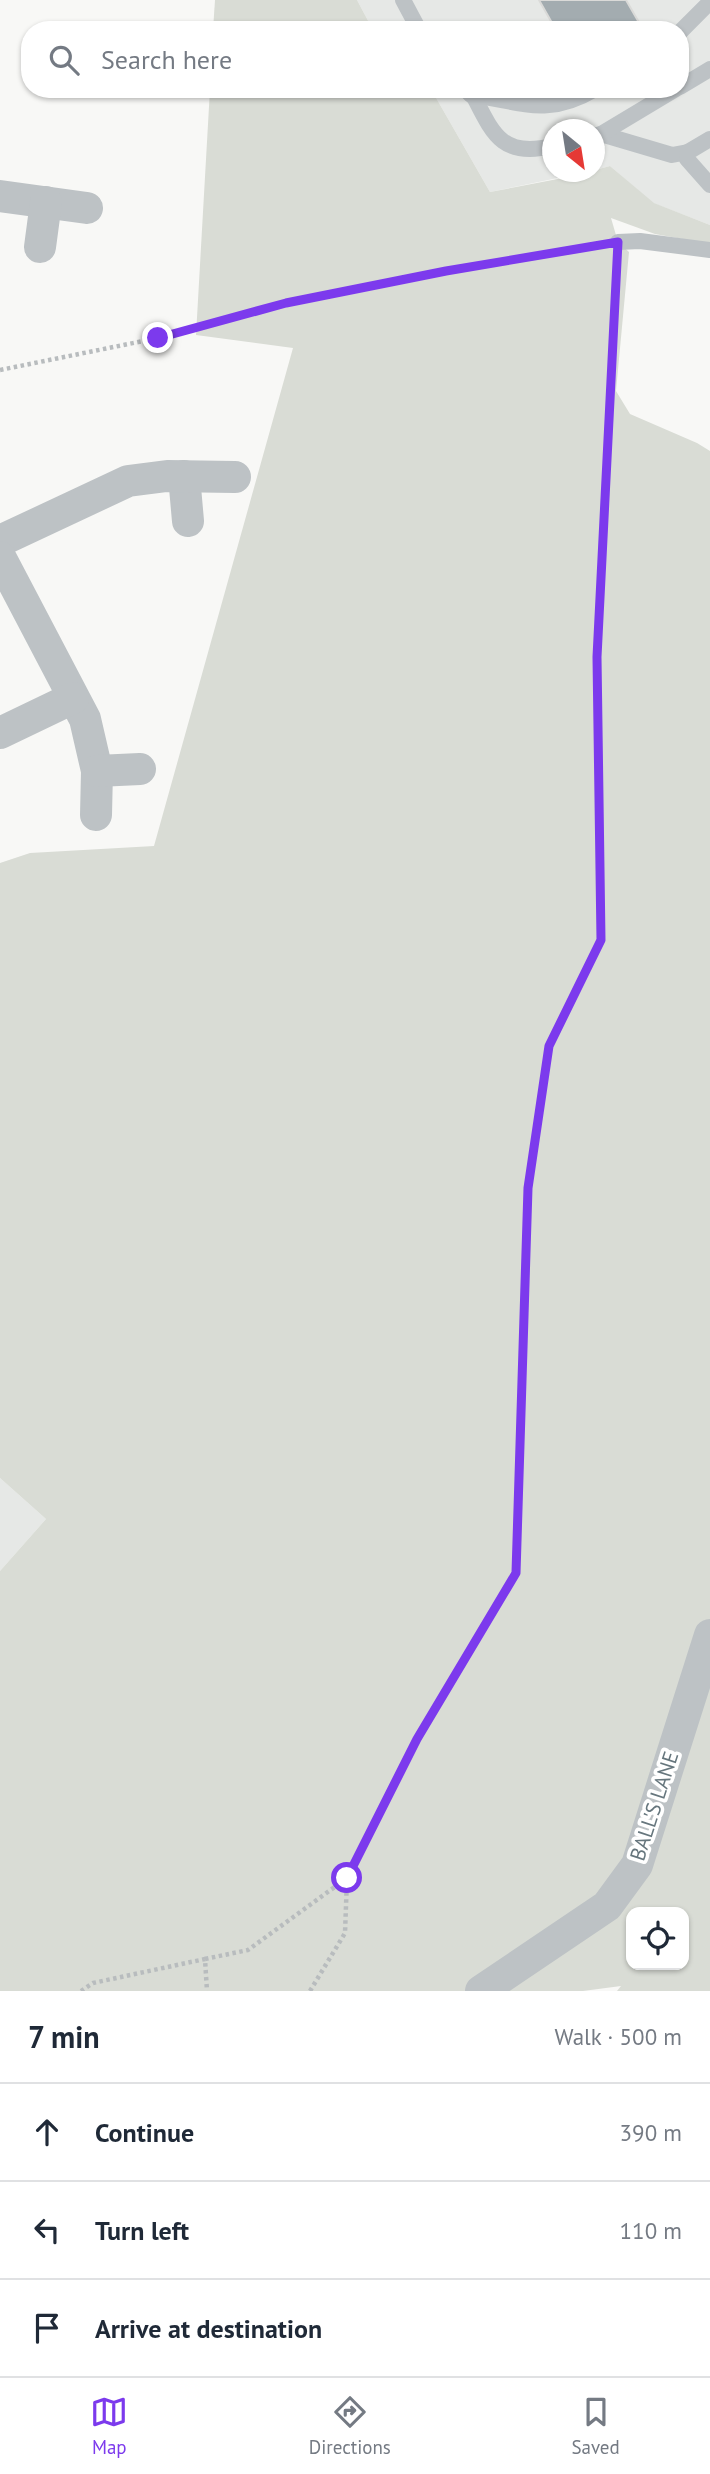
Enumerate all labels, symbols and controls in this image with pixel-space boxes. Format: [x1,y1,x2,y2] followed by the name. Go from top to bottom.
[21,21,689,98] search box
[45,41,83,79] icon: search
[101,43,232,76] text: Search here
[542,119,605,182] north arrow
[142,322,173,353] route end
[624,1748,684,1864] street label: BALL'S LANE
[331,1862,362,1893] route start
[626,1907,689,1970] map controls
[626,1907,689,1970] button: locate
[28,2017,100,2056] text: 7 min
[555,2022,682,2051] text: Walk · 500 m
[28,2113,66,2151] icon: ahead
[95,2116,194,2149] text: Continue
[620,2118,682,2147] text: 390 m
[28,2211,66,2249] icon: left
[95,2214,189,2247] text: Turn left
[620,2216,682,2245] text: 110 m
[28,2309,66,2347] icon: arrive
[95,2312,322,2345] text: Arrive at destination
[90,2393,128,2459] tab: Map
[309,2393,391,2459] tab: Directions
[571,2393,620,2459] tab: Saved

